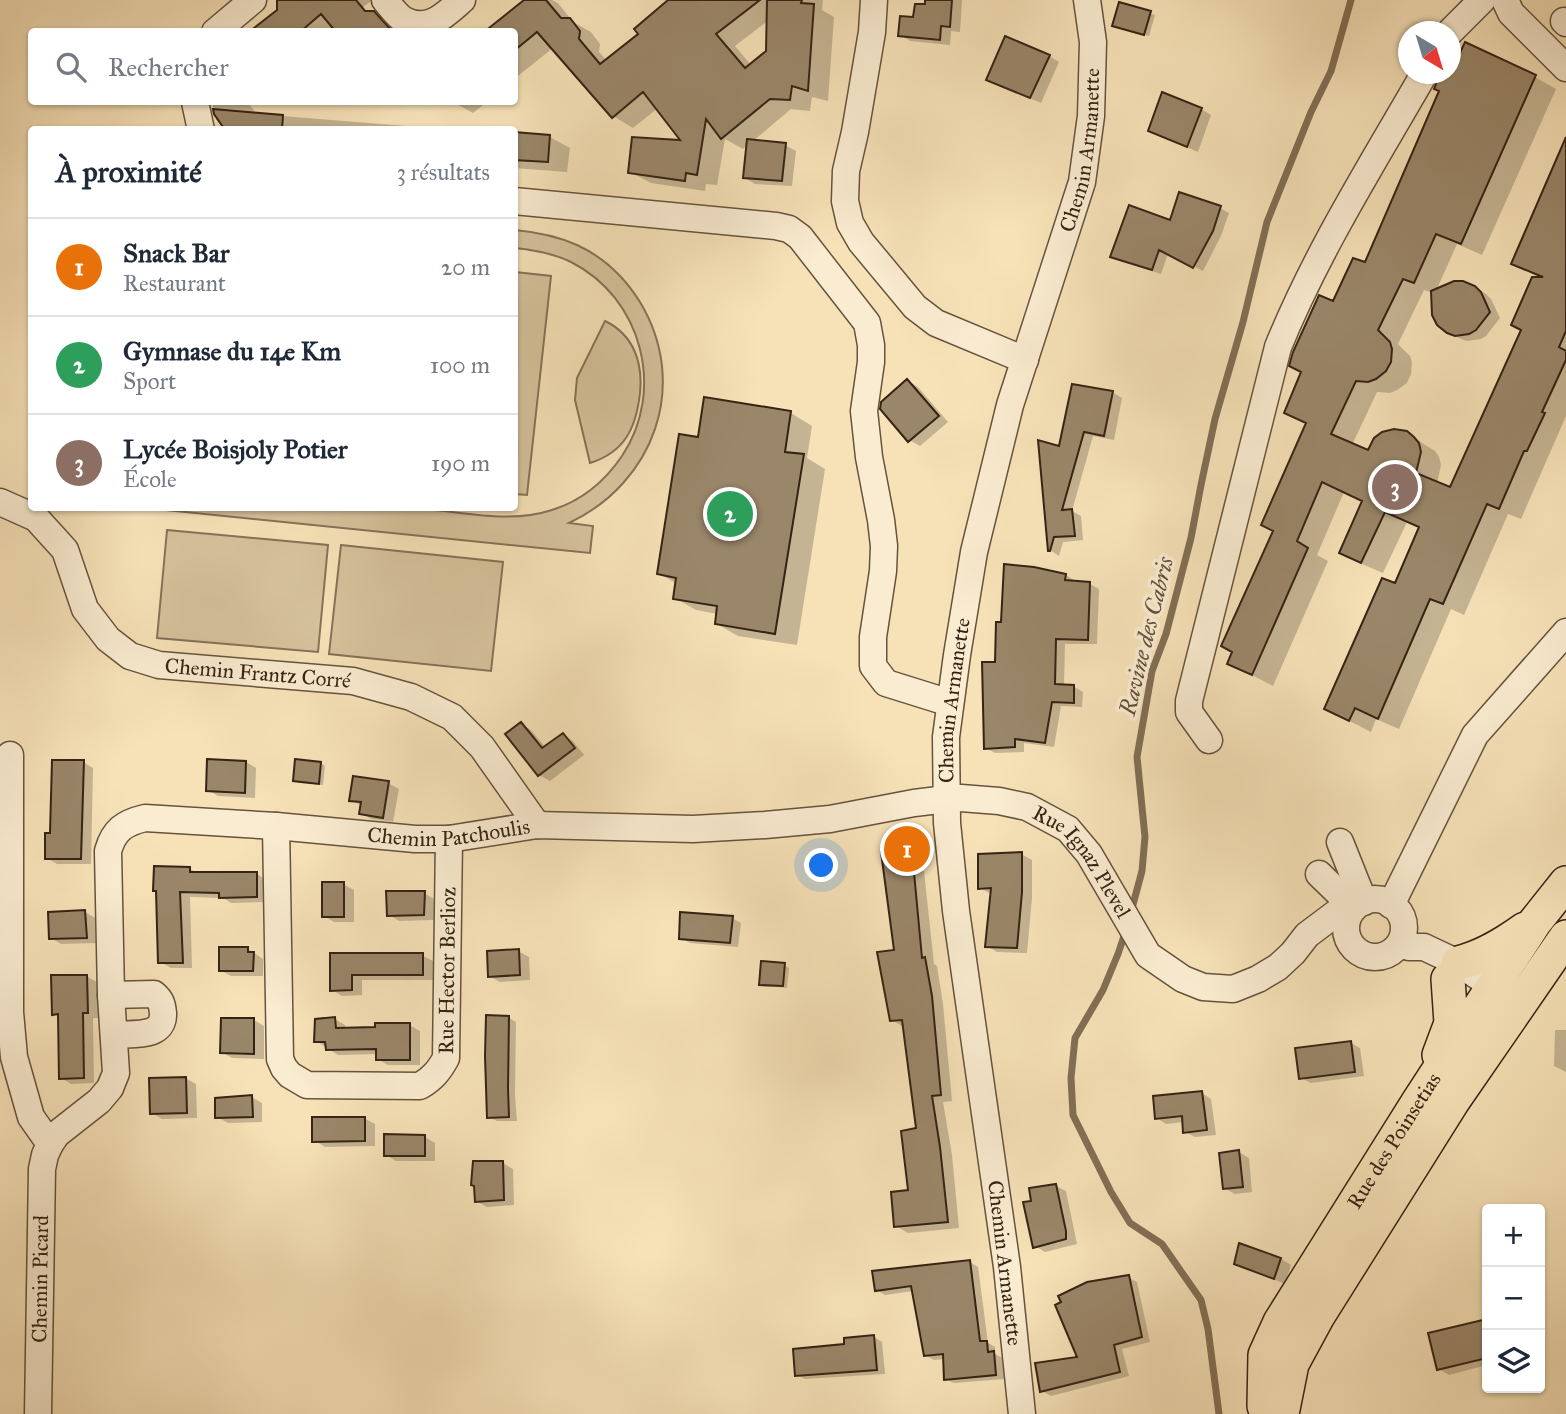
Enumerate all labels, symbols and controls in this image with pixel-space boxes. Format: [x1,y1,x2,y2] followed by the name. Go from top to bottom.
[1398,21,1461,84] north arrow
[28,28,518,105] search box
[52,48,90,86] icon: search
[108,51,229,83] text: Rechercher
[1054,68,1105,235] street label: Chemin Armanette
[56,154,202,190] text: À proximité
[397,158,490,186] text: 3 résultats
[123,237,230,269] text: Snack Bar
[74,253,84,281] text: 1
[441,253,490,281] text: 20 m
[123,269,226,297] text: Restaurant
[123,335,341,367] text: Gymnase du 14e Km
[73,351,85,379] text: 2
[430,351,490,379] text: 100 m
[123,367,176,395] text: Sport
[123,433,348,465] text: Lycée Boisjoly Potier
[74,449,84,477] text: 3
[431,449,490,477] text: 190 m
[1372,461,1418,513] pin: 3
[123,465,177,493] text: École
[707,488,753,540] pin: 2
[1113,554,1179,719] water label: Ravine des Cabris
[933,616,976,783] street label: Chemin Armanette
[164,653,352,694] street label: Chemin Frantz Corré
[1028,800,1137,923] street label: Rue Ignaz Plevel
[366,813,532,852] street label: Chemin Patchoulis
[884,823,930,875] pin: 1
[804,848,838,882] your location
[433,886,461,1054] street label: Rue Hector Berlioz
[1341,1068,1447,1214] street label: Rue des Poinsetias
[982,1179,1028,1347] street label: Chemin Armanette
[1482,1204,1545,1393] map controls
[1482,1204,1545,1267] button: +
[26,1214,54,1343] street label: Chemin Picard
[1482,1267,1545,1330] button: −
[1482,1330,1545,1393] button: layers

